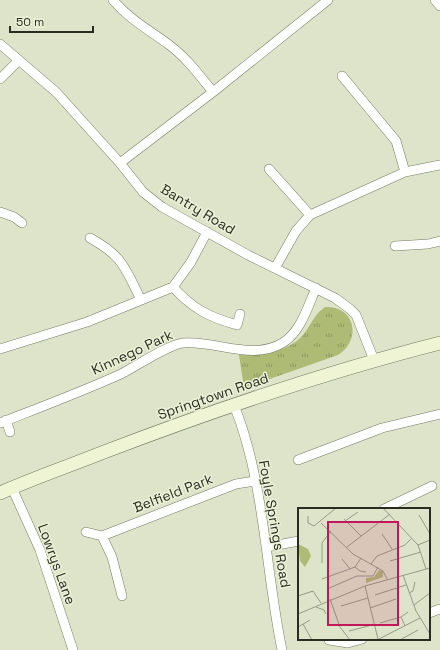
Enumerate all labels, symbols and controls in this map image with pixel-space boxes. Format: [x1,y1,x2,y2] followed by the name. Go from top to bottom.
[10,8,93,34] scale bar
[16,14,44,30] text: 50 m
[157,180,239,238] street label: Bantry Road
[88,325,176,379] street label: Kinnego Park
[155,369,271,423] street label: Springtown Road
[255,459,295,589] street label: Foyle Springs Road
[131,469,216,516] street label: Belfield Park
[298,508,430,640] inset map
[34,521,80,607] street label: Lowrys Lane

